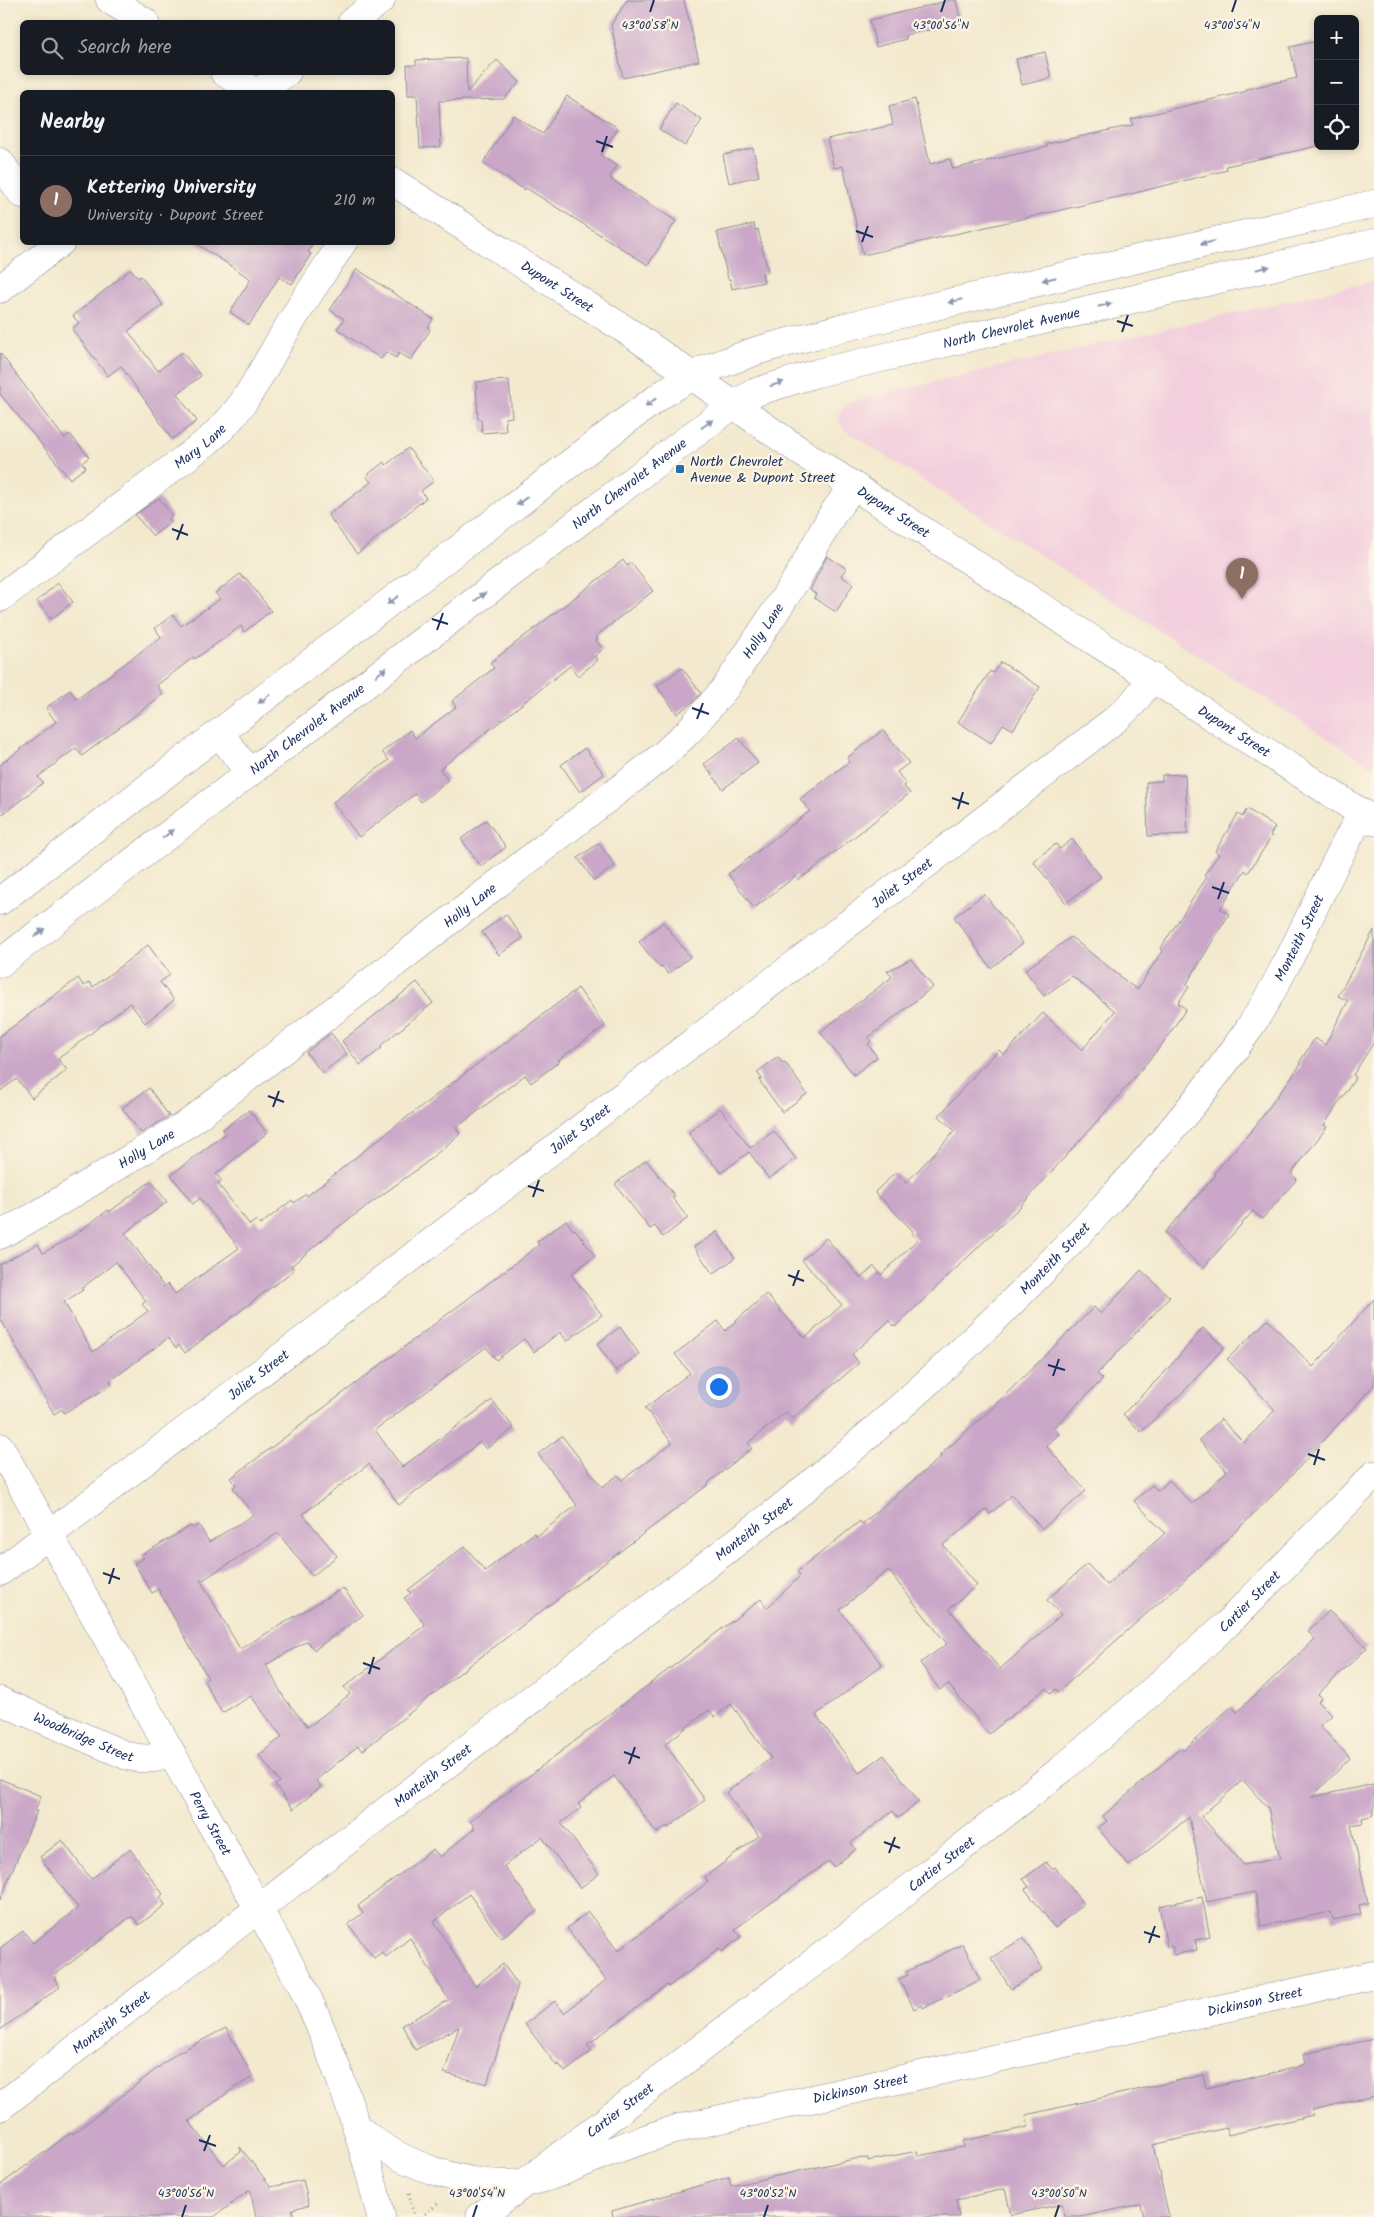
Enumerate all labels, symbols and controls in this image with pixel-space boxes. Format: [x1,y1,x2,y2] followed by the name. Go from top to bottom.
[1314,15,1359,150] map controls
[1314,15,1359,60] button: +
[621,16,679,35] text: 43°00'58"N
[913,16,969,35] text: 43°00'56"N
[1204,16,1260,35] text: 43°00'54"N
[20,20,395,75] search box
[78,33,172,63] text: Search here
[38,34,66,62] icon: search
[1314,60,1359,105] button: −
[1314,105,1359,150] button: locate
[40,106,105,139] text: Nearby
[87,173,256,203] text: Kettering University
[54,188,58,213] text: 1
[334,188,375,213] text: 210 m
[87,203,264,228] text: University · Dupont Street
[1200,239,1215,247] one-way arrow
[516,256,598,319] street label: Dupont Street
[1256,264,1271,272] one-way arrow
[1041,275,1056,283] one-way arrow
[948,297,963,305] one-way arrow
[1098,301,1113,309] one-way arrow
[941,302,1083,355] street label: North Chevrolet Avenue
[770,380,785,388] one-way arrow
[644,397,658,407] one-way arrow
[169,419,233,475] street label: Mary Lane
[700,419,714,429] one-way arrow
[567,433,693,536] street label: North Chevrolet Avenue
[690,451,836,489] place label: North Chevrolet Avenue & Dupont Street
[674,463,686,475] marker: North Chevrolet Avenue & Dupont Street
[852,481,934,545] street label: Dupont Street
[515,496,529,506] one-way arrow
[1226,558,1258,599] pin: 1
[473,591,486,602] one-way arrow
[387,595,400,606] one-way arrow
[737,598,790,664] street label: Holly Lane
[374,667,387,678] one-way arrow
[245,678,371,781] street label: North Chevrolet Avenue
[257,694,271,704] one-way arrow
[1193,700,1275,764] street label: Dupont Street
[161,829,174,840] one-way arrow
[867,852,938,914] street label: Joliet Street
[439,878,502,934] street label: Holly Lane
[1269,891,1331,985] street label: Monteith Street
[32,928,46,938] one-way arrow
[545,1098,617,1160] street label: Joliet Street
[114,1123,180,1175] street label: Holly Lane
[1015,1217,1097,1301] street label: Monteith Street
[223,1344,295,1406] street label: Joliet Street
[706,1374,732,1400] your location
[710,1492,799,1567] street label: Monteith Street
[1214,1565,1287,1639] street label: Cartier Street
[30,1707,136,1769] street label: Woodbridge Street
[389,1738,478,1813] street label: Monteith Street
[183,1787,237,1860] street label: Perry Street
[903,1831,981,1898] street label: Cartier Street
[1205,1981,1305,2023] street label: Dickinson Street
[68,1985,156,2060] street label: Monteith Street
[811,2068,911,2110] street label: Dickinson Street
[582,2077,660,2144] street label: Cartier Street
[158,2184,214,2203] text: 43°00'56"N
[449,2184,505,2203] text: 43°00'54"N
[740,2184,796,2203] text: 43°00'52"N
[1031,2184,1087,2203] text: 43°00'50"N

